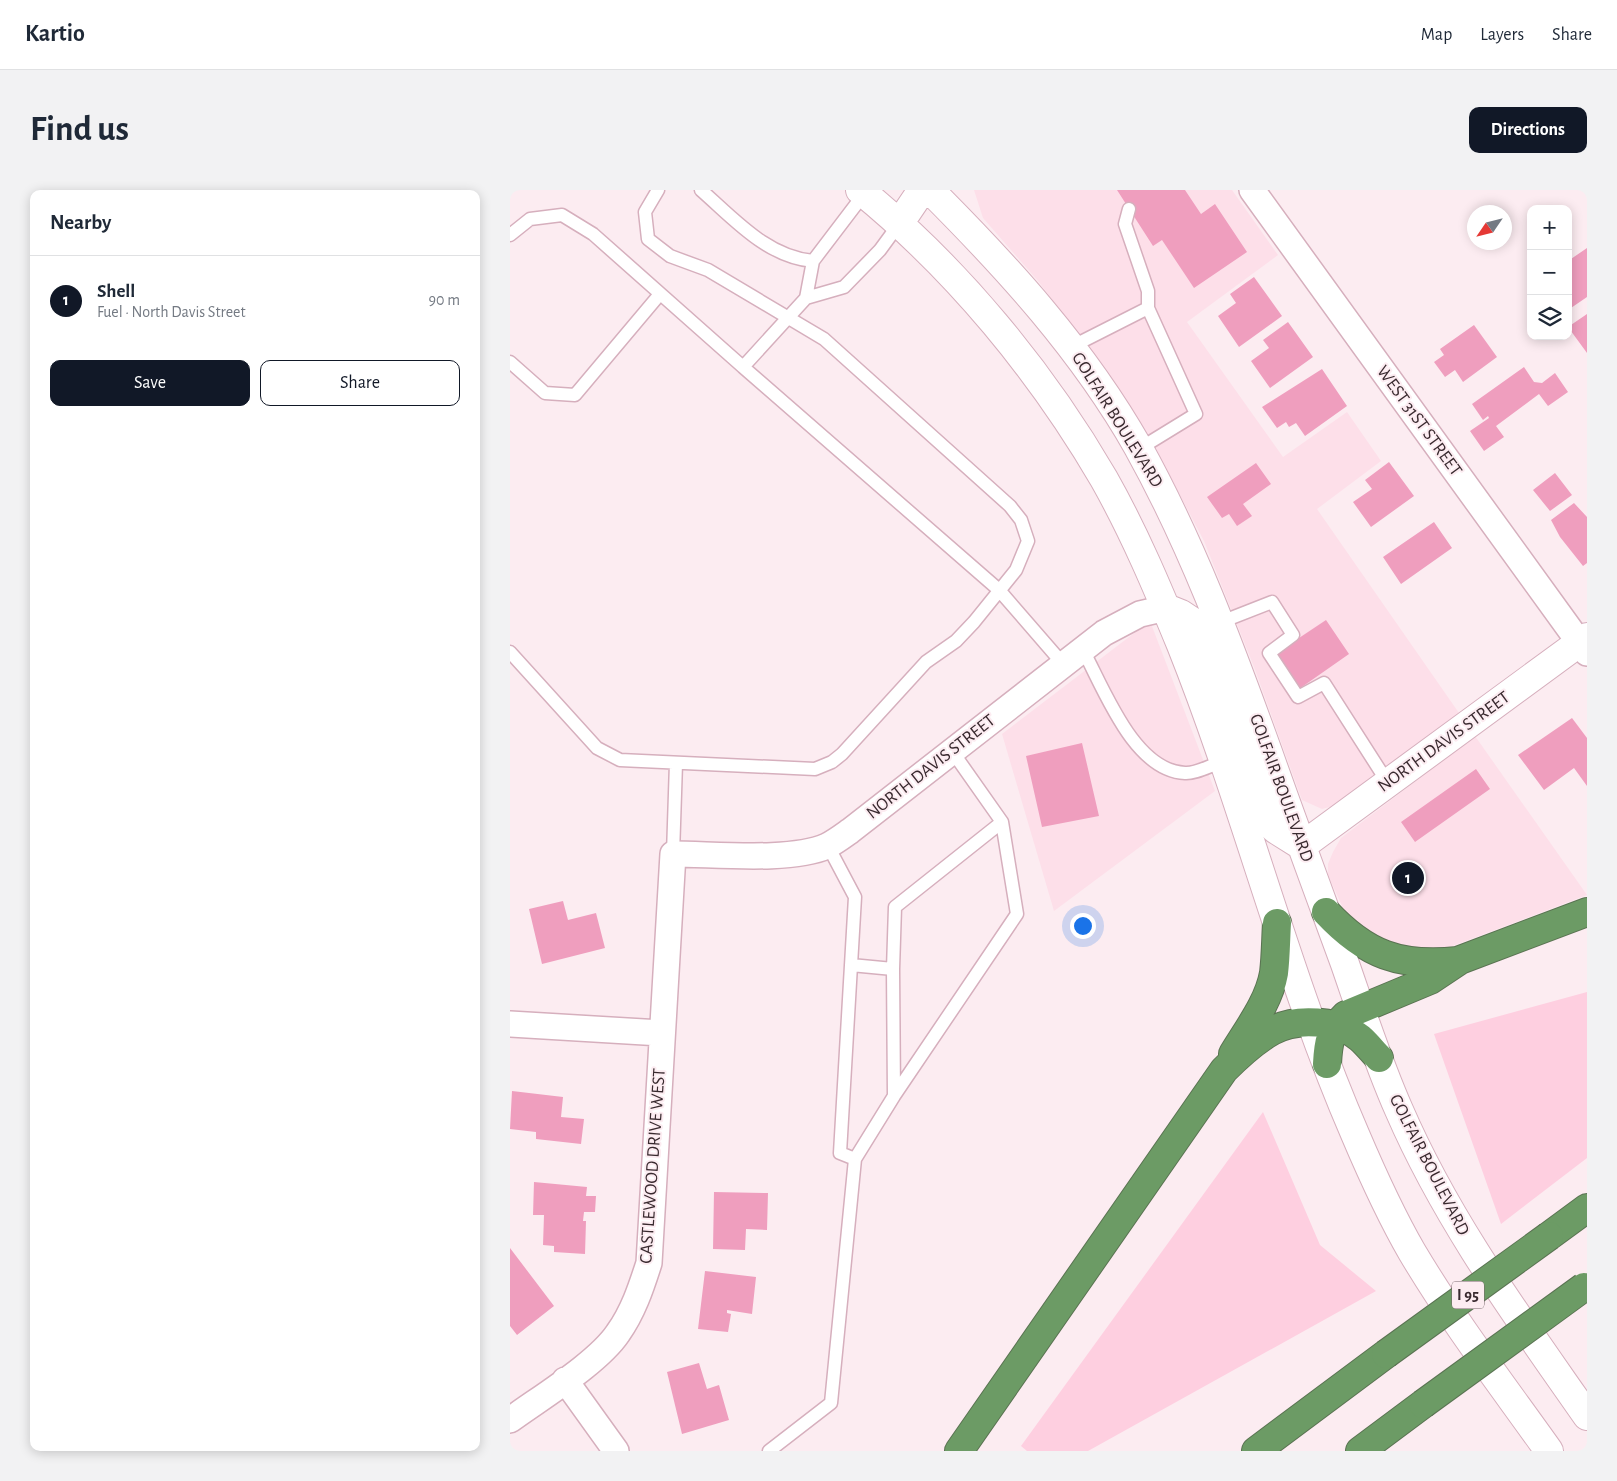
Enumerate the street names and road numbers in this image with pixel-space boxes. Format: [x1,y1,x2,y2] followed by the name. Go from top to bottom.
[1068,349,1166,491] street label: GOLFAIR BOULEVARD
[1373,362,1465,480] street label: WEST 31ST STREET
[1375,688,1513,796] street label: NORTH DAVIS STREET
[863,711,999,823] street label: NORTH DAVIS STREET
[1246,712,1316,864] street label: GOLFAIR BOULEVARD
[637,1067,669,1264] street label: CASTLEWOOD DRIVE WEST
[1386,1092,1472,1238] street label: GOLFAIR BOULEVARD
[1452,1282,1484,1308] road number: I 95

